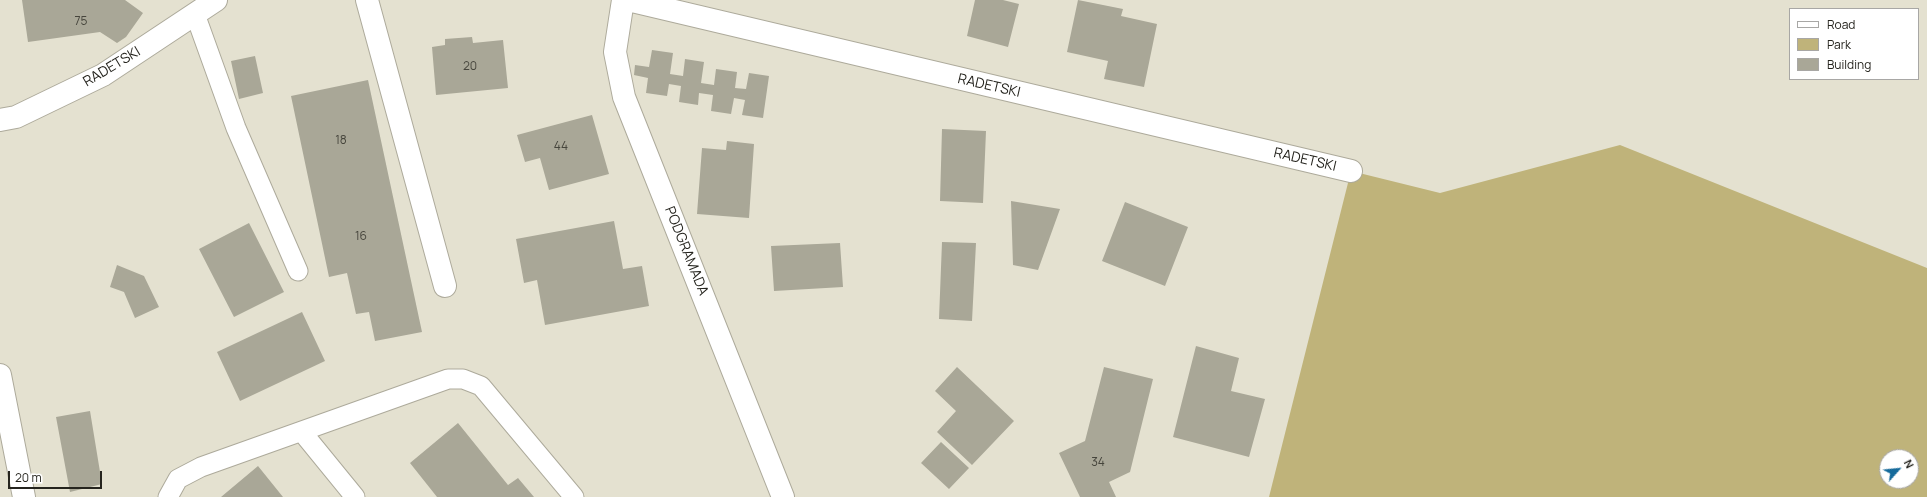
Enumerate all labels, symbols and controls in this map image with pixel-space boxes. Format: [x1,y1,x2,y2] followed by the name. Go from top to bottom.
[1789,8,1919,80] legend
[75,15,87,29] house number: 75
[1827,16,1855,33] text: Road
[1827,36,1851,53] text: Park
[80,43,144,91] street label: RADETSKI
[1827,56,1871,73] text: Building
[463,60,477,74] house number: 20
[956,71,1022,101] street label: RADETSKI
[335,134,347,148] house number: 18
[554,140,568,154] house number: 44
[1272,145,1338,175] street label: RADETSKI
[661,204,711,298] street label: PODGRAMADA
[355,230,367,244] house number: 16
[1879,449,1919,489] north arrow
[1091,456,1105,470] house number: 34
[1901,457,1918,471] text: N
[10,463,104,489] scale bar
[15,469,42,486] text: 20 m

